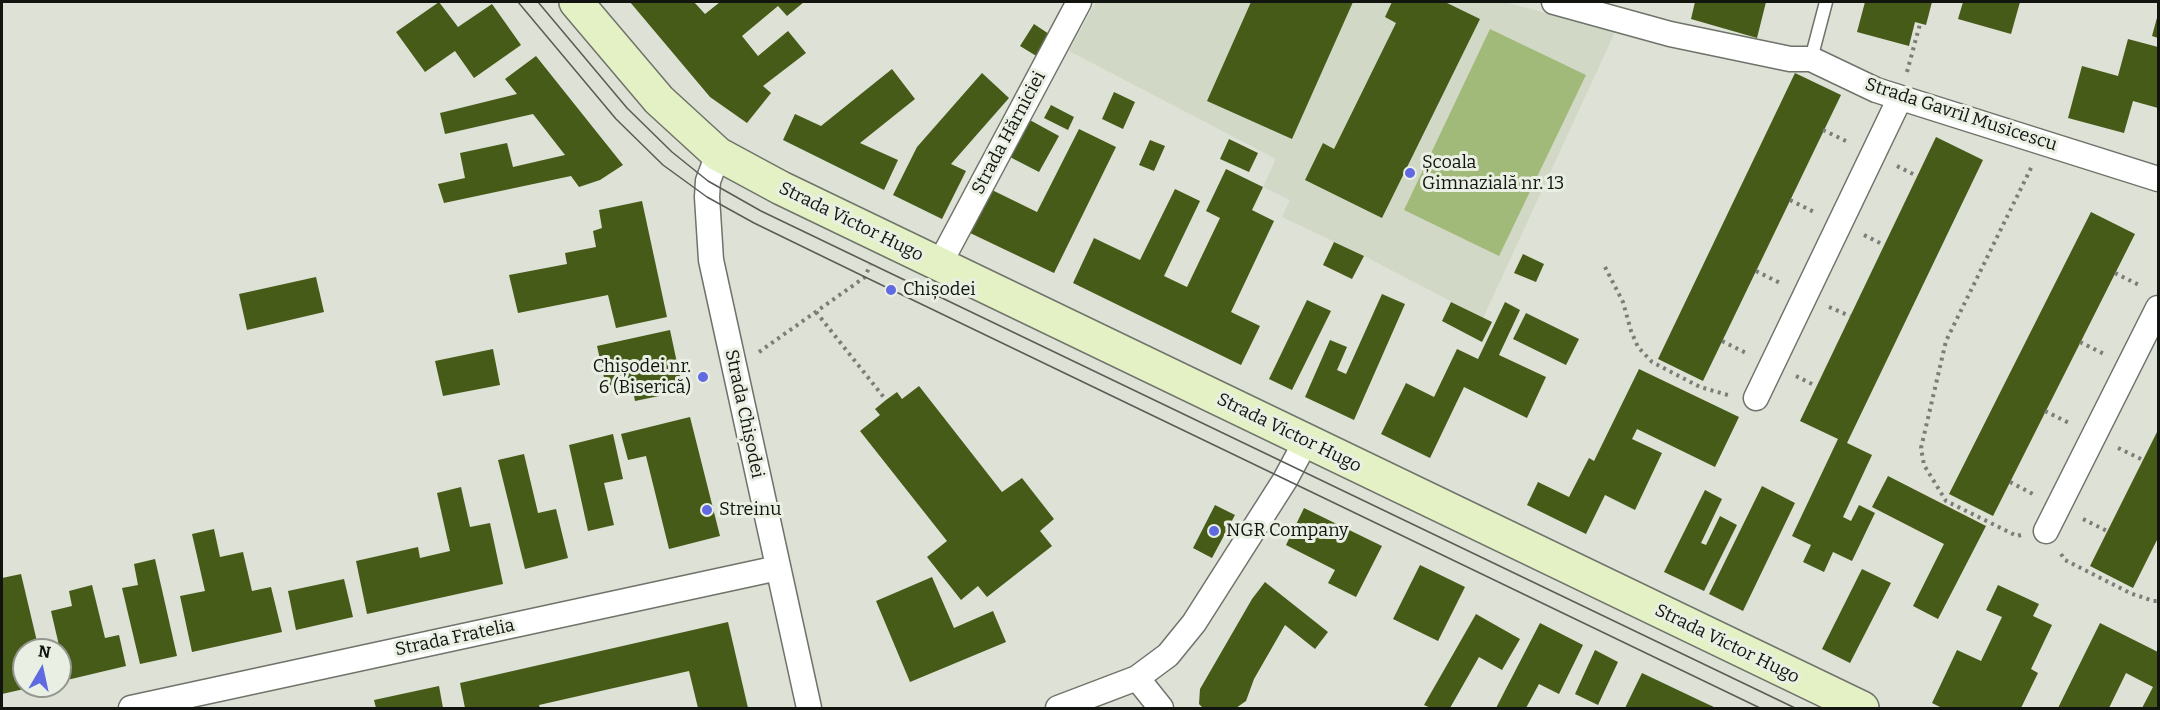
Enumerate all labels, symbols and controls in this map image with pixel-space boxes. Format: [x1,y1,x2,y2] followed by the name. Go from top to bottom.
[968,68,1050,198] street label: Strada Hărniciei
[1862,74,2060,156] street label: Strada Gavril Musicescu
[1422,152,1564,195] place label: Școala Gimnazială nr. 13
[1403,166,1417,180] marker: Școala Gimnazială nr. 13
[775,178,927,266] street label: Strada Victor Hugo
[903,279,976,301] place label: Chișodei
[884,283,898,297] marker: Chișodei
[720,348,768,480] street label: Strada Chișodei
[593,356,691,398] place label: Chișodei nr. 6 (Biserică)
[696,370,710,384] marker: Chișodei nr. 6 (Biserică)
[1213,389,1365,477] street label: Strada Victor Hugo
[719,499,781,521] place label: Streinu
[700,503,714,517] marker: Streinu
[1226,520,1349,542] place label: NGR Company
[1207,524,1221,538] marker: NGR Company
[1651,600,1803,688] street label: Strada Victor Hugo
[393,615,517,661] street label: Strada Fratelia
[12,638,72,698] north arrow
[37,641,52,662] text: N

